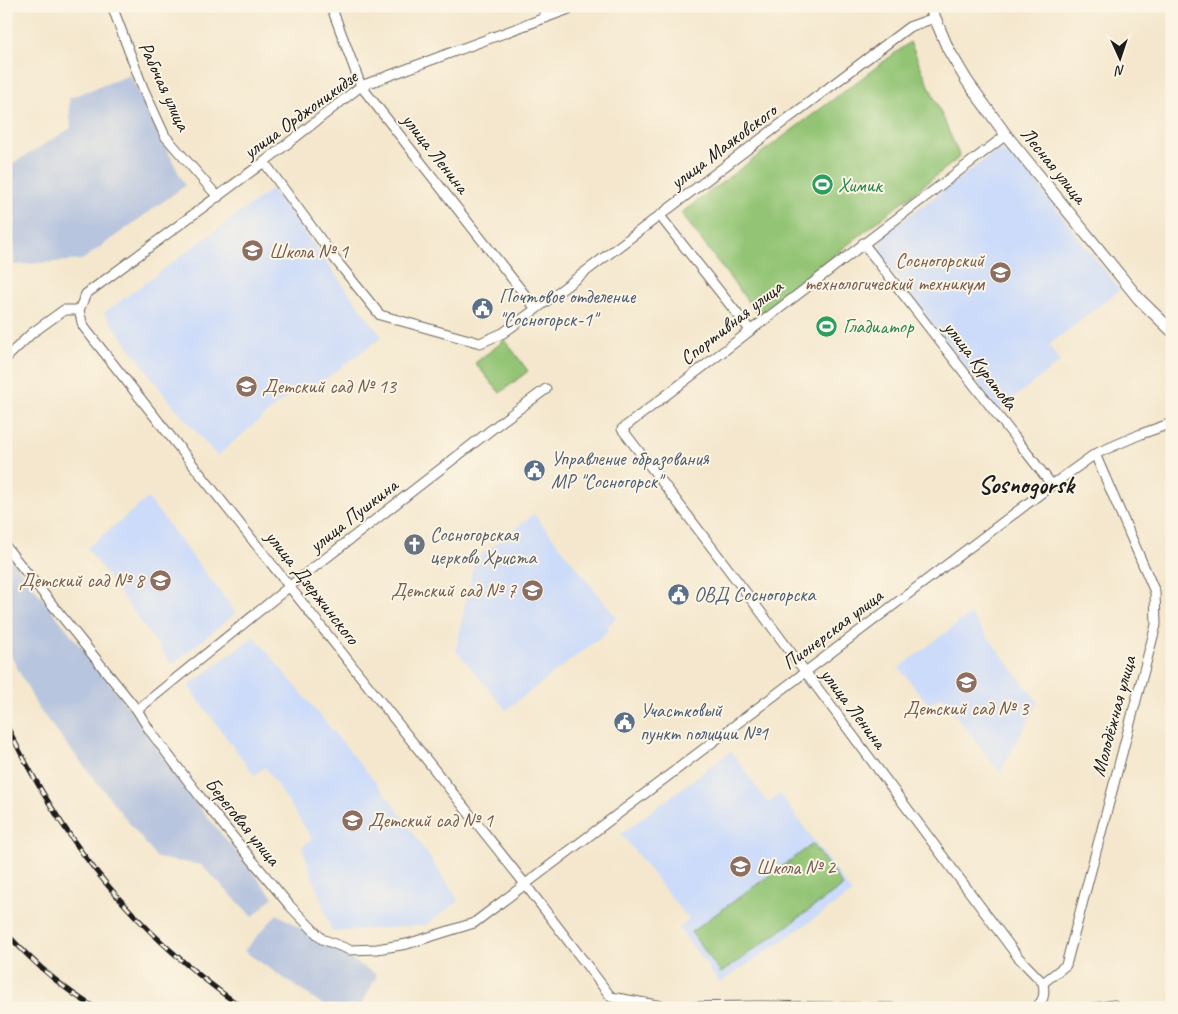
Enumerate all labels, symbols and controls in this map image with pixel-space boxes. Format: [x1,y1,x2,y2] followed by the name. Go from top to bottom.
[1096,32,1146,82] north arrow
[133,38,197,136] street label: Рабочая улица
[1114,62,1125,79] text: N
[237,64,364,165] street label: улица Орджоникидзе
[664,97,783,195] street label: улица Маяковского
[396,107,476,200] street label: улица Ленина
[1015,122,1093,210] street label: Лесная улица
[810,173,834,197] sports icon: Химик
[838,173,884,198] place label: Химик
[241,239,265,263] school or university icon: Школа № 1
[269,239,349,264] place label: Школа № 1
[804,248,986,296] place label: Сосногорский технологический техникум
[988,260,1012,284] school or university icon: Сосногорский технологический техникум
[675,274,789,370] street label: Спортивная улица
[499,284,637,332] place label: Почтовое отделение "Сосногорск-1"
[471,296,495,320] public building icon: Почтовое отделение "Сосногорск-1"
[815,314,839,338] sports icon: Гладиатор
[843,314,915,339] place label: Гладиатор
[937,315,1024,416] street label: улица Куратова
[234,374,258,398] school or university icon: Детский сад № 13
[262,374,398,399] place label: Детский сад № 13
[551,446,710,494] place label: Управление образования МР "Сосногорск"
[523,458,547,482] public building icon: Управление образования МР "Сосногорск"
[978,469,1076,501] district label: Sosnogorsk
[303,472,404,558] street label: улица Пушкина
[430,522,537,570] place label: Сосногорская церковь Христа
[259,524,366,650] street label: улица Дзержинского
[402,533,426,557] church icon: Сосногорская церковь Христа
[19,568,146,593] place label: Детский сад № 8
[148,568,172,592] school or university icon: Детский сад № 8
[391,578,517,603] place label: Детский сад № 7
[520,578,544,602] school or university icon: Детский сад № 7
[666,582,690,606] public building icon: ОВД Сосногорска
[694,582,817,607] place label: ОВД Сосногорска
[777,582,889,675] street label: Пионерская улица
[1085,651,1142,779] street label: Молодёжная улица
[814,662,893,755] street label: улица Ленина
[954,670,978,694] school or university icon: Детский сад № 3
[904,696,1030,721] place label: Детский сад № 3
[640,698,769,746] place label: Участковый пункт полиции №1
[612,710,636,734] public building icon: Участковый пункт полиции №1
[199,772,287,872] street label: Береговая улица
[340,808,364,832] school or university icon: Детский сад № 1
[368,808,494,833] place label: Детский сад № 1
[728,855,752,879] school or university icon: Школа № 2
[756,855,837,880] place label: Школа № 2

